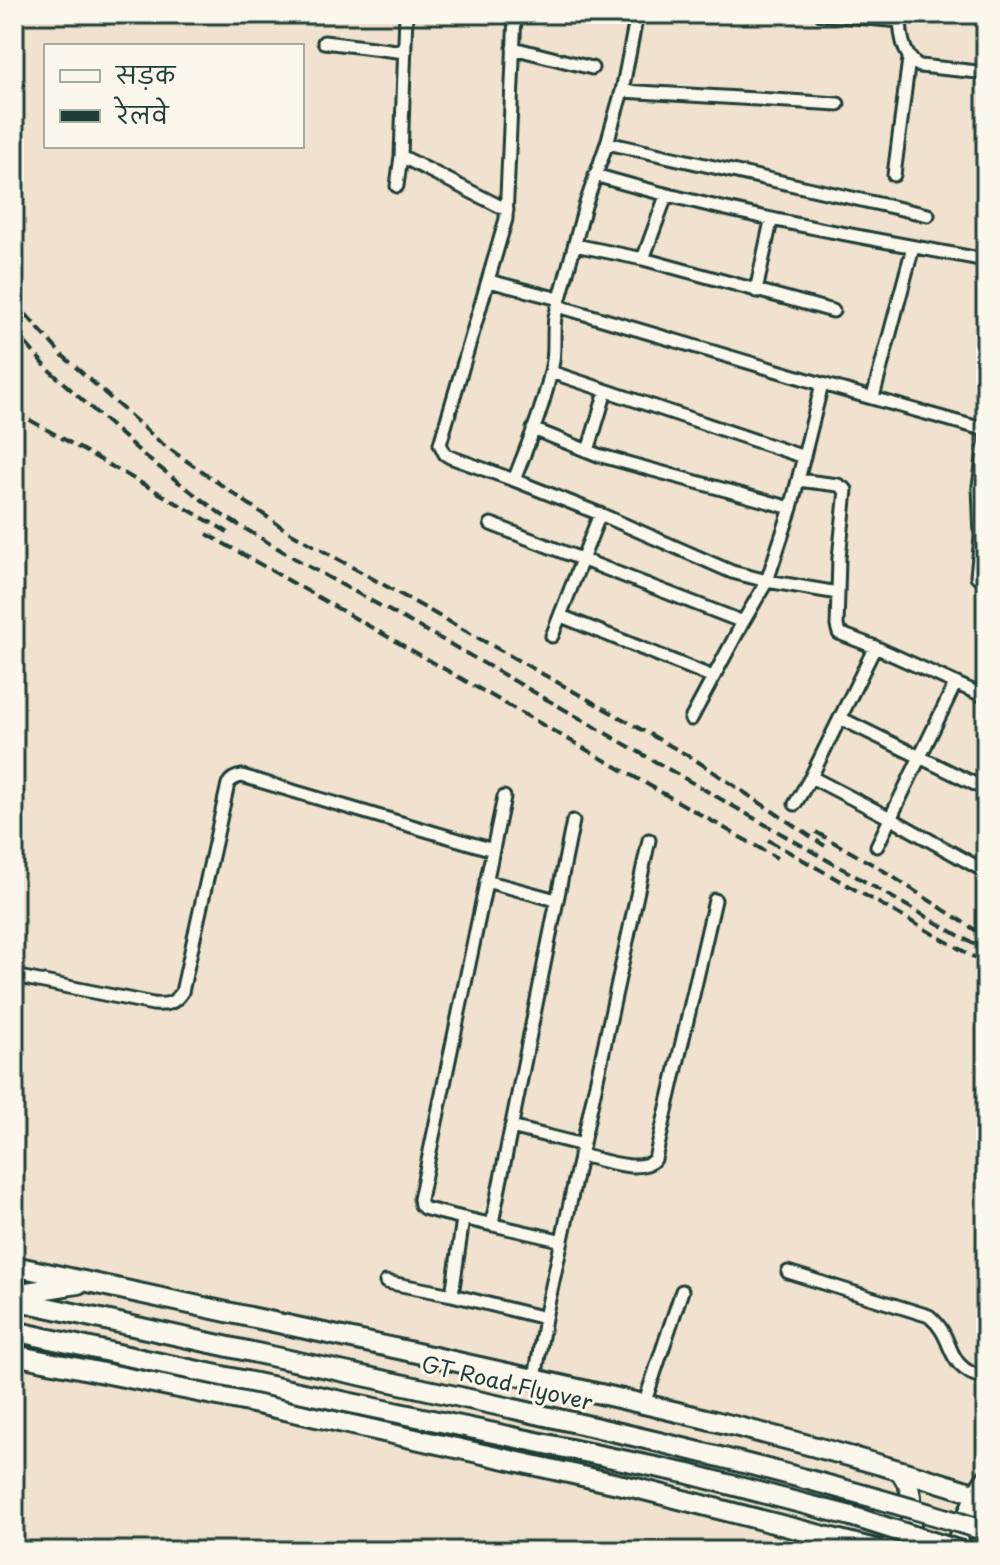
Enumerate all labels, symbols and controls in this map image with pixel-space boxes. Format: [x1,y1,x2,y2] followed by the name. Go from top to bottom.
[44,44,304,148] legend
[114,56,177,92] text: सड़क
[113,96,170,132] text: रेलवे
[419,1346,596,1417] street label: GT Road Flyover

